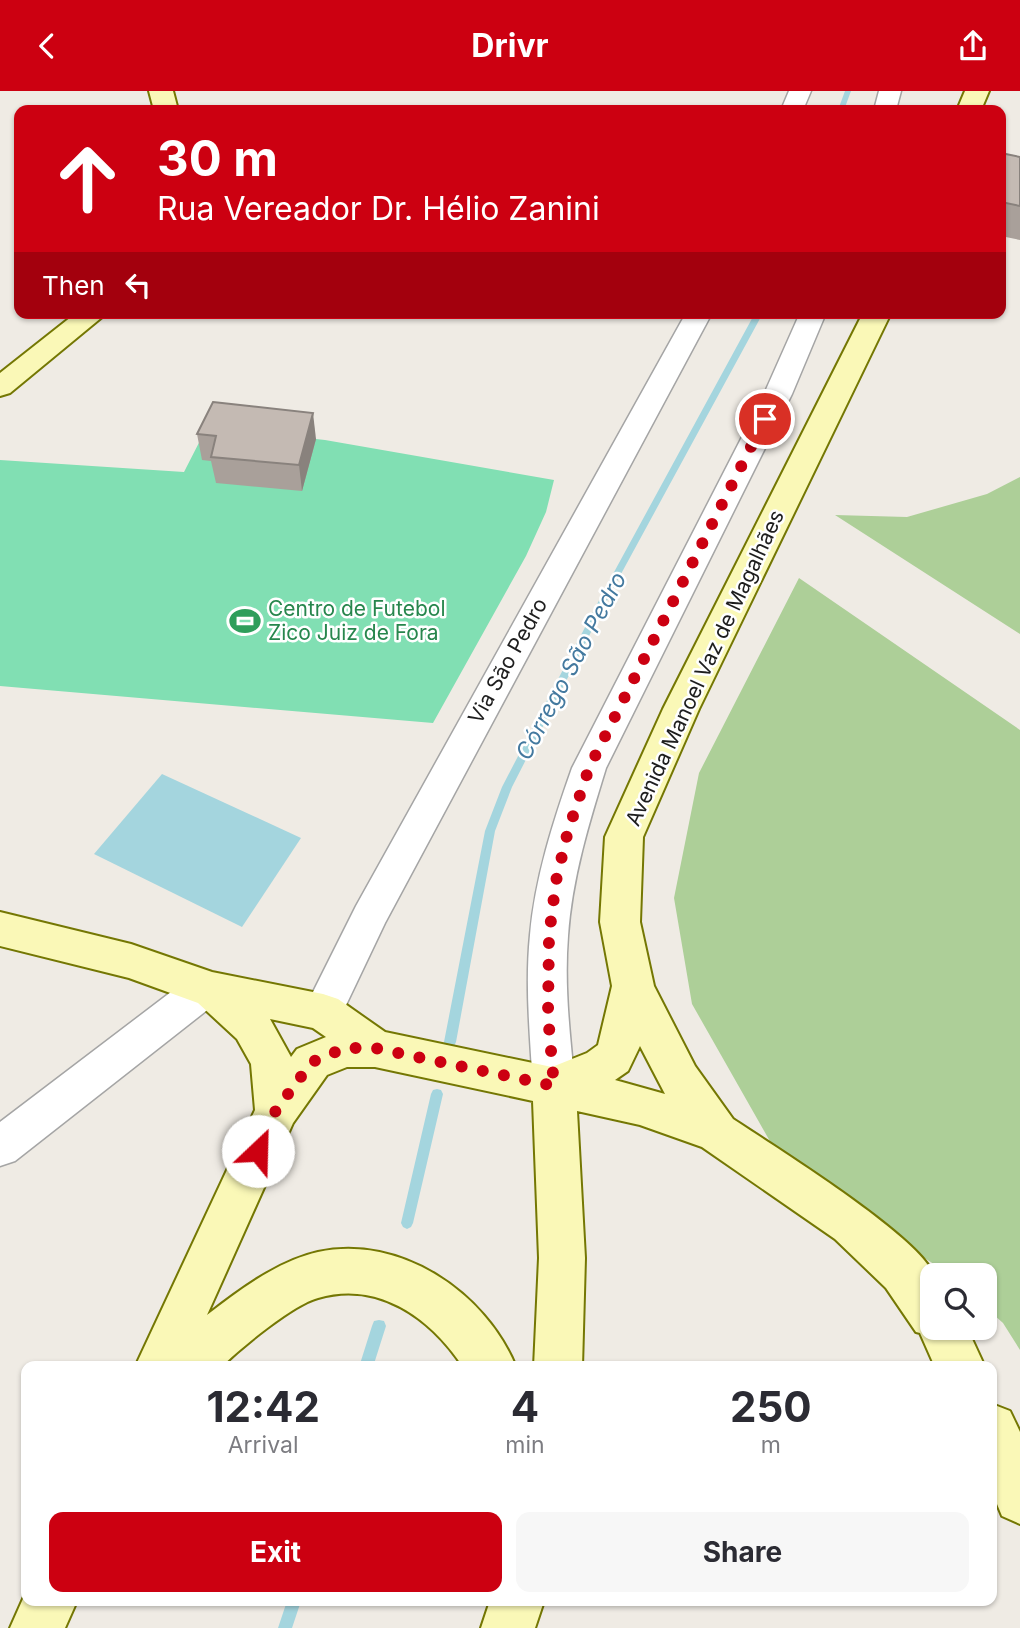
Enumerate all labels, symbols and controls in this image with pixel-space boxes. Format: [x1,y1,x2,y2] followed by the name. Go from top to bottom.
[471,26,549,65] text: Drivr
[28,27,66,65] icon: back
[954,27,992,65] icon: share
[157,129,278,188] text: 30 m
[42,133,133,224] icon: ahead
[157,189,600,228] text: Rua Vereador Dr. Hélio Zanini
[119,266,157,304] icon: left
[42,270,105,301] text: Then
[735,389,795,449] pin
[746,400,784,438] icon: arrive
[620,506,789,830] street label: Avenida Manoel Vaz de Magalhães
[510,567,632,765] water label: Córrego São Pedro
[463,594,552,728] street label: Via São Pedro
[268,596,445,645] place label: Centro de Futebol Zico Juiz de Fora
[228,604,262,638] sports icon: Centro de Futebol Zico Juiz de Fora
[221,1114,295,1188] position arrow
[920,1263,997,1340] map controls
[920,1263,997,1340] button: search
[206,1381,320,1432] text: 12:42
[511,1381,539,1432] text: 4
[730,1381,812,1432] text: 250
[228,1431,299,1459] text: Arrival
[505,1431,545,1459] text: min
[761,1431,781,1459] text: m
[49,1512,502,1592] button: Exit
[516,1512,969,1592] button: Share

